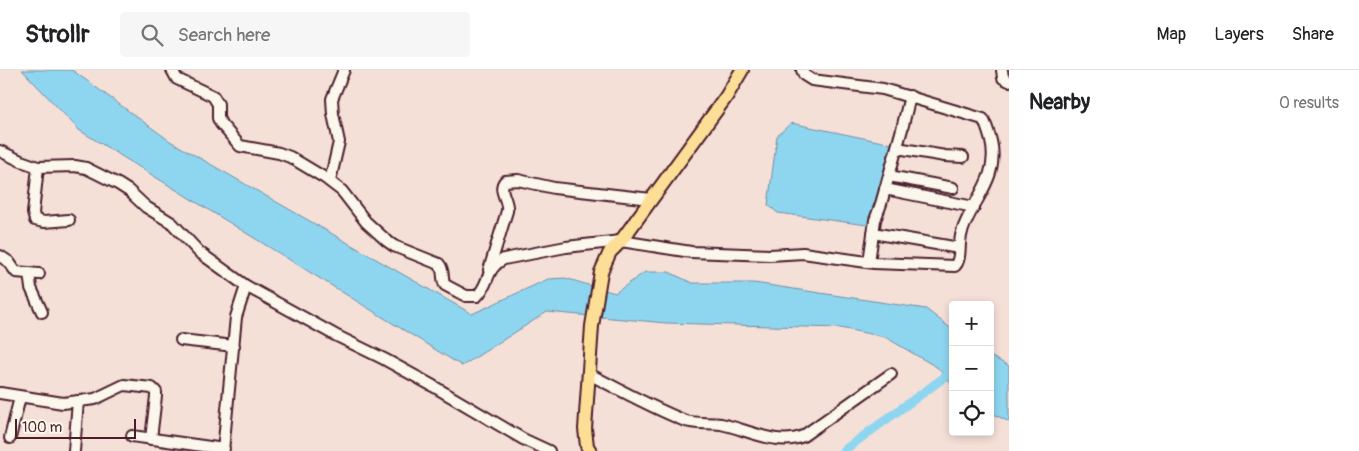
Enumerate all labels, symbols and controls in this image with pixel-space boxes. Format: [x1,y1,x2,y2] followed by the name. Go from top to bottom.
[120,12,470,57] search box
[25,20,90,49] text: Strollr
[138,21,166,49] icon: search
[178,23,270,47] text: Search here
[1157,23,1186,46] text: Map
[1214,23,1264,46] text: Layers
[1292,23,1334,46] text: Share
[1029,89,1090,116] text: Nearby
[1279,93,1339,113] text: 0 results
[949,301,994,436] map controls
[949,301,994,346] button: +
[949,346,994,391] button: −
[949,391,994,436] button: locate
[15,416,136,439] scale bar
[22,419,62,436] text: 100 m

